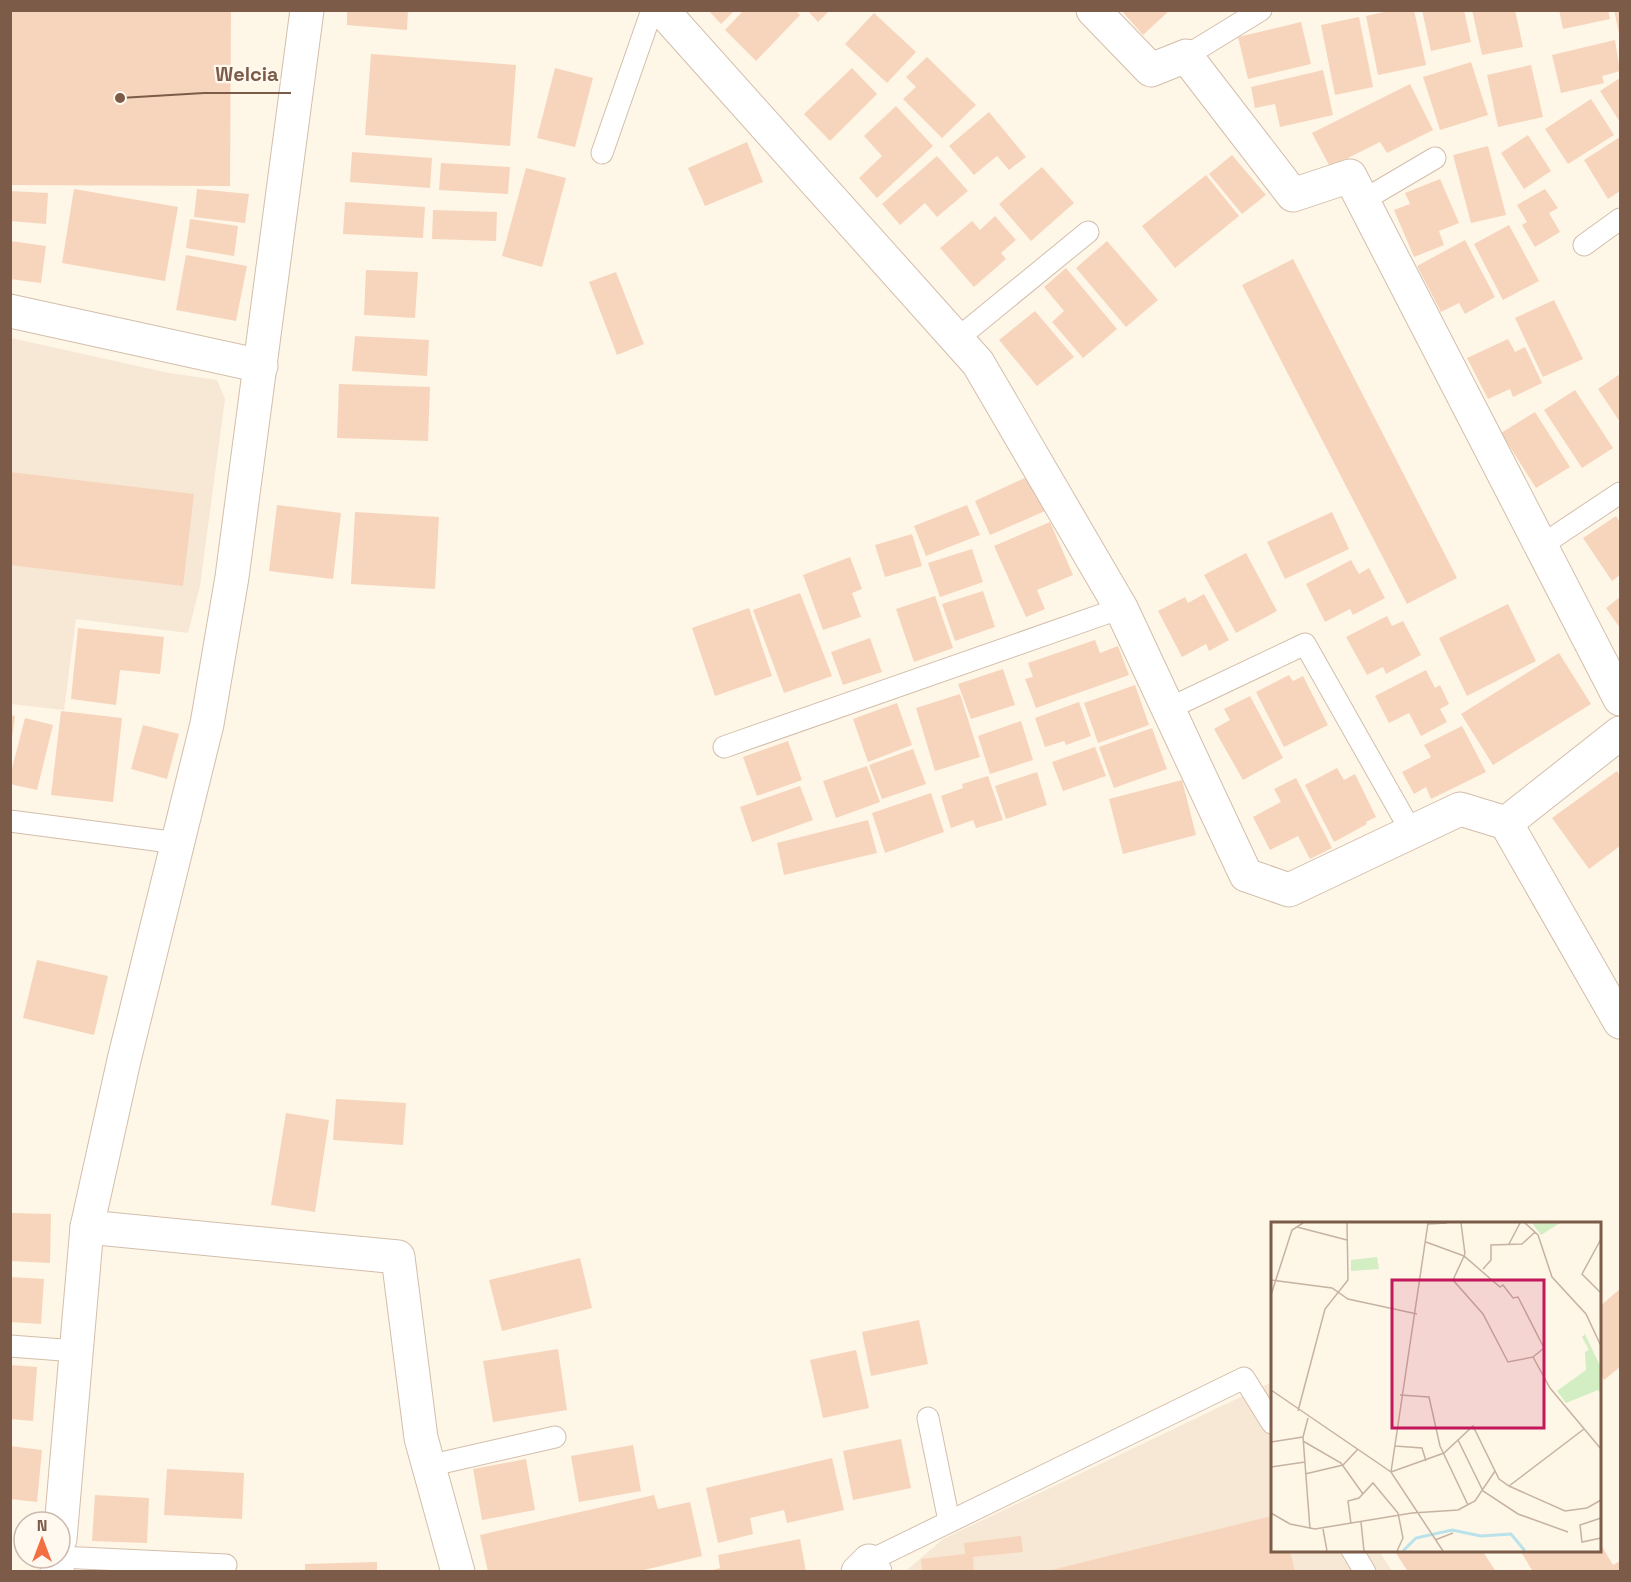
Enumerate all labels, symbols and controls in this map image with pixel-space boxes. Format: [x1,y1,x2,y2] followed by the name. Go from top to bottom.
[204,55,291,93] callout: Welcia
[215,61,279,87] text: Welcia
[1271,1222,1601,1552] inset map
[12,1510,72,1570] north arrow
[37,1515,47,1536] text: N

